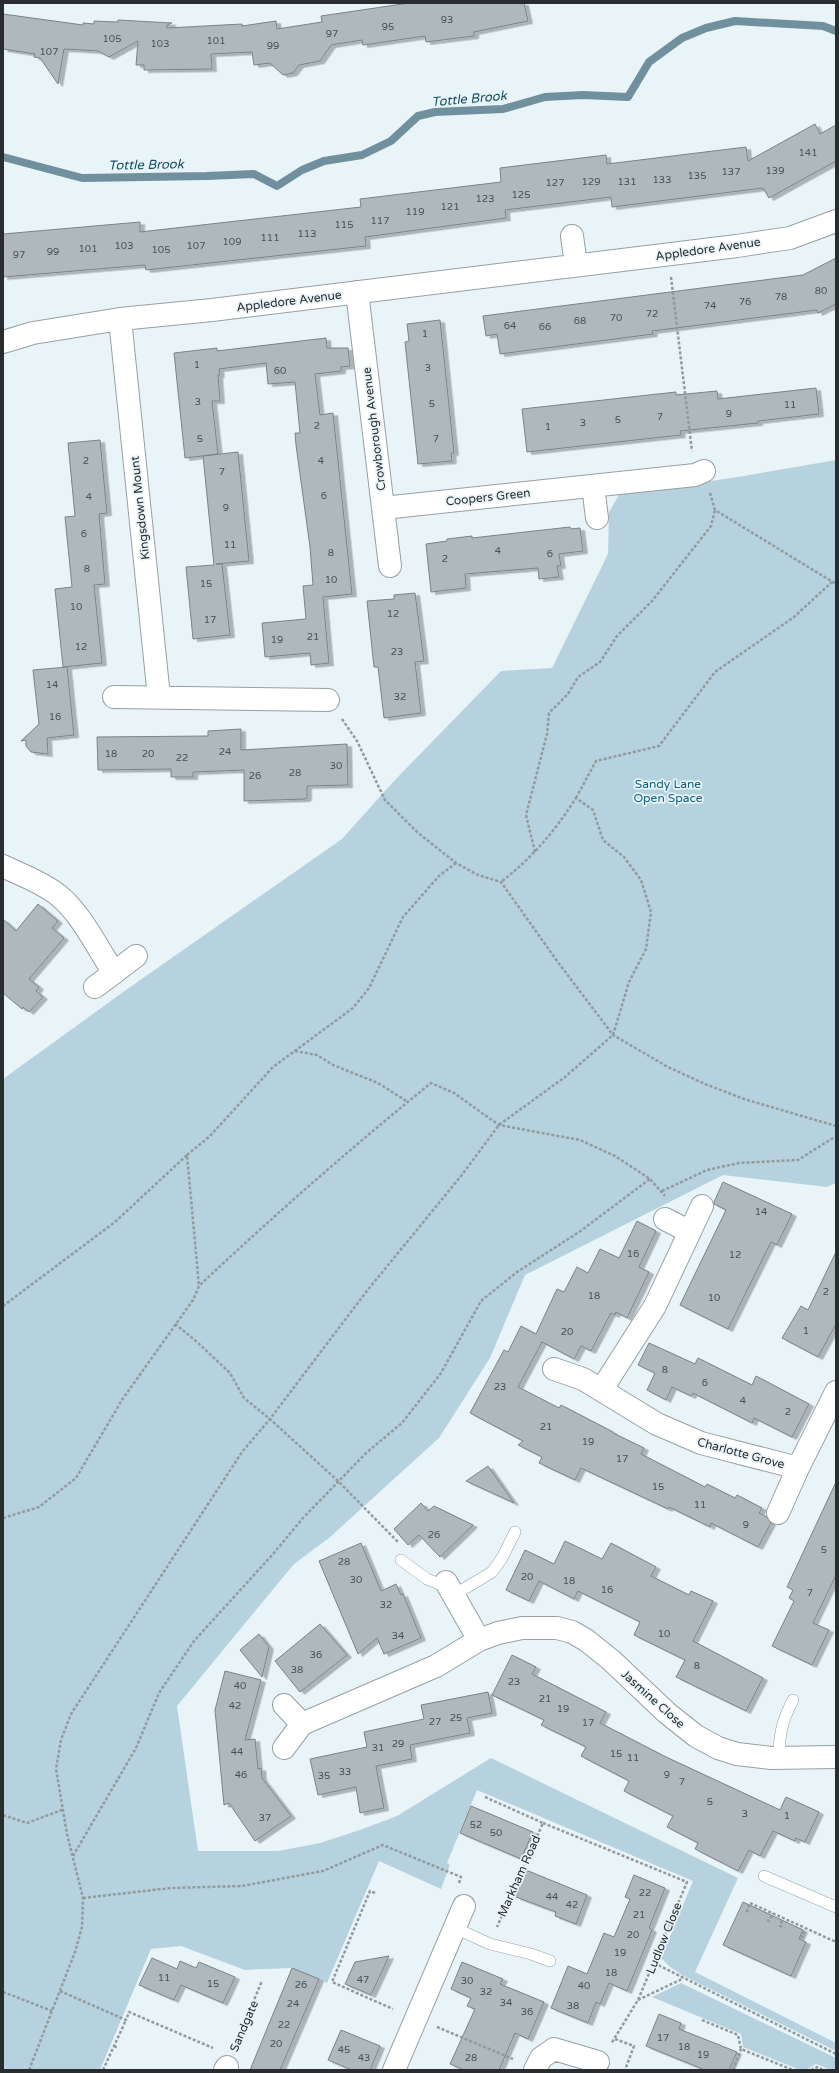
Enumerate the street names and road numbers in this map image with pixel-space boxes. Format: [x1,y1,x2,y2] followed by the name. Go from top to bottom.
[655,235,762,263] street label: Appledore Avenue
[236,288,343,314] street label: Appledore Avenue
[359,366,389,492] street label: Crowborough Avenue
[128,455,152,561] street label: Kingsdown Mount
[445,486,531,508] street label: Coopers Green
[696,1435,786,1471] street label: Charlotte Grove
[618,1667,688,1731] street label: Jasmine Close
[495,1833,543,1919] street label: Markham Road
[643,1900,685,1976] street label: Ludlow Close
[227,1998,261,2054] street label: Sandgate

